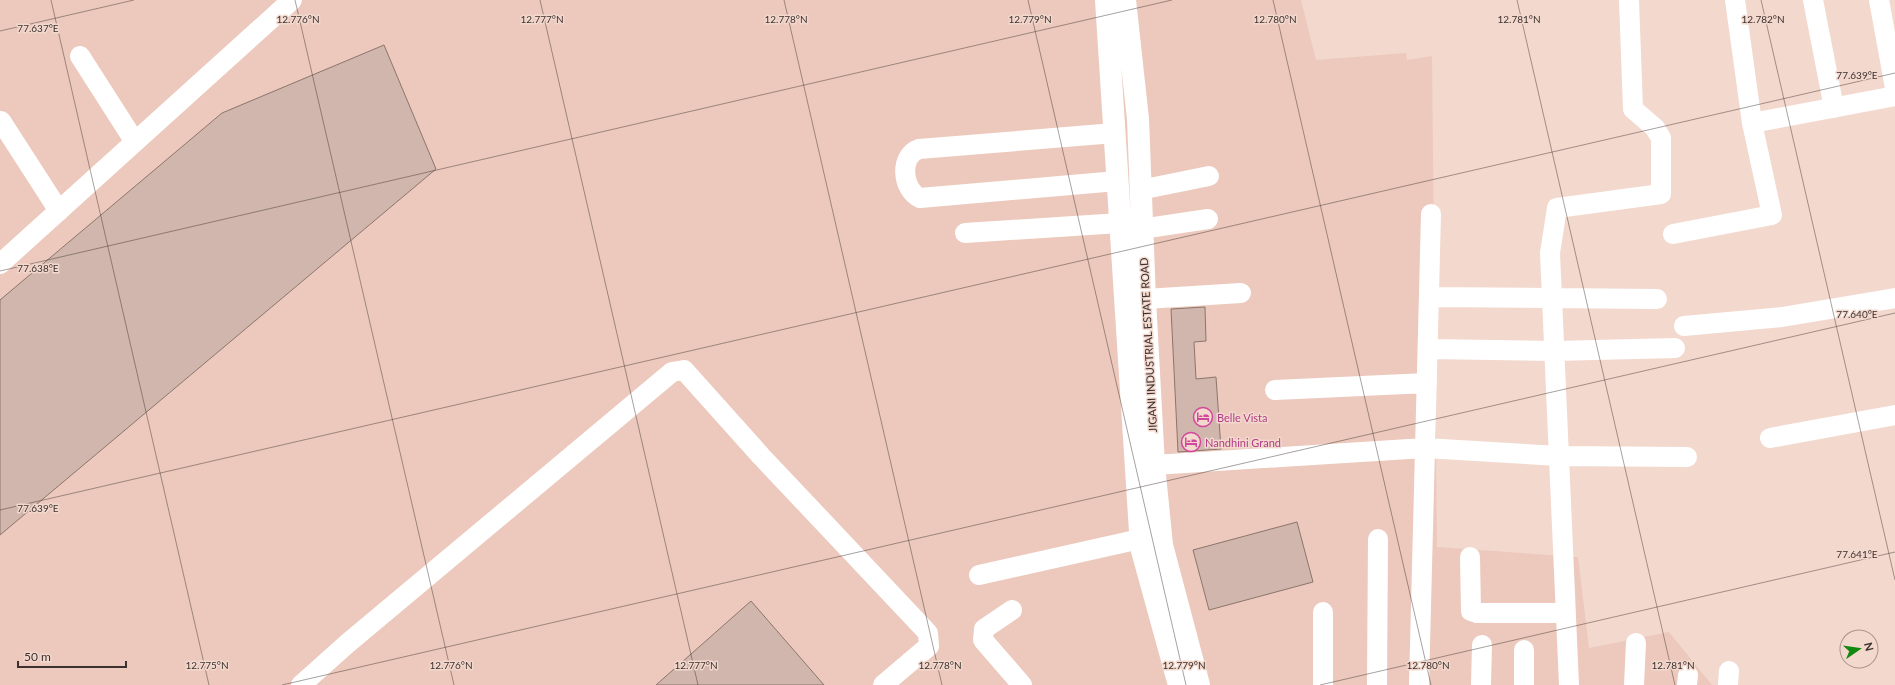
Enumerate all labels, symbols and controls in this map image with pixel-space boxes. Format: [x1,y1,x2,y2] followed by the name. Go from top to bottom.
[276,13,320,25] text: 12.776°N
[520,13,564,25] text: 12.777°N
[764,13,808,25] text: 12.778°N
[1008,13,1052,25] text: 12.779°N
[1253,13,1297,25] text: 12.780°N
[1497,13,1541,25] text: 12.781°N
[1741,13,1785,25] text: 12.782°N
[17,22,59,34] text: 77.637°E
[1836,69,1878,81] text: 77.639°E
[1137,257,1159,433] street label: JIGANI INDUSTRIAL ESTATE ROAD
[17,262,59,274] text: 77.638°E
[1836,308,1878,320] text: 77.640°E
[1192,406,1214,428] hotel icon: Belle Vista
[1217,411,1268,424] place label: Belle Vista
[1180,431,1202,453] hotel icon: Nandhini Grand
[1205,436,1281,449] place label: Nandhini Grand
[17,502,59,514] text: 77.639°E
[1836,548,1878,560] text: 77.641°E
[1839,629,1879,669] north arrow
[1862,641,1877,652] text: N
[18,643,126,669] scale bar
[24,649,51,664] text: 50 m
[185,659,229,671] text: 12.775°N
[429,659,473,671] text: 12.776°N
[674,659,718,671] text: 12.777°N
[918,659,962,671] text: 12.778°N
[1162,659,1206,671] text: 12.779°N
[1406,659,1450,671] text: 12.780°N
[1651,659,1695,671] text: 12.781°N

